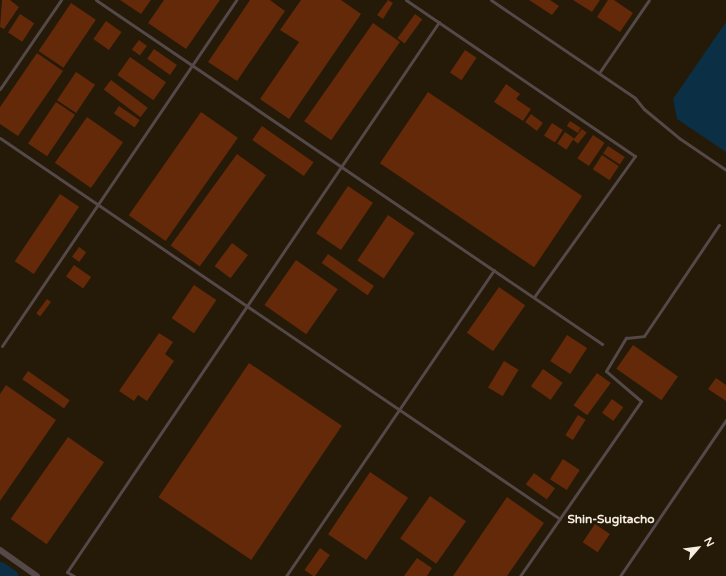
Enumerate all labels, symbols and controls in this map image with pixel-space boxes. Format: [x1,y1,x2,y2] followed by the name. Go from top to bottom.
[567,513,655,527] district label: Shin-Sugitacho
[678,528,718,568] north arrow
[701,535,717,549] text: N

